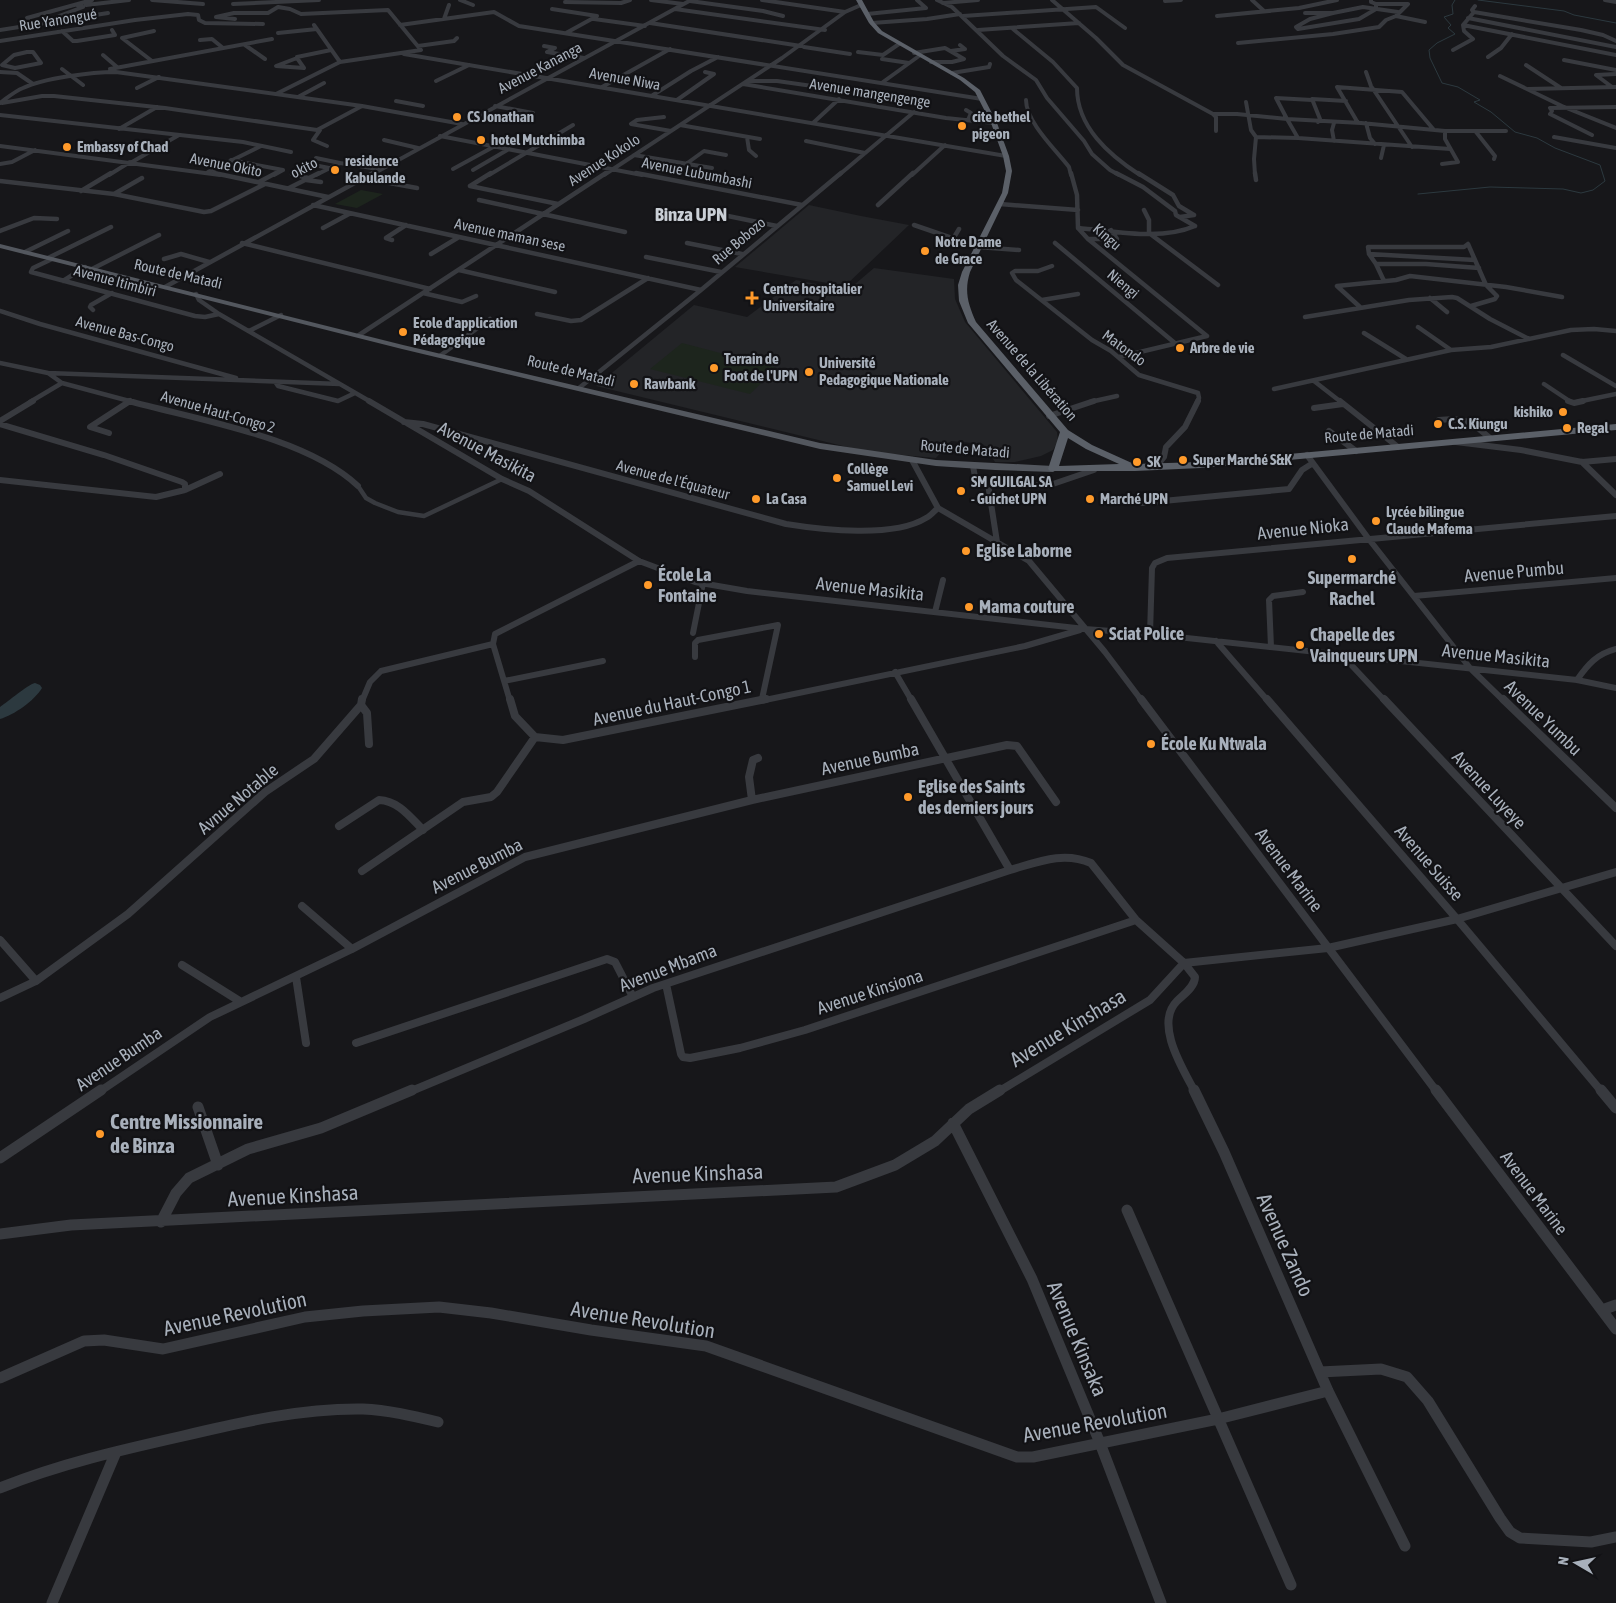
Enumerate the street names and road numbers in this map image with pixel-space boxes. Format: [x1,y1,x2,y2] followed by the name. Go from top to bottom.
[18,5,98,34] street label: Rue Yanongué
[495,38,584,97] street label: Avenue Kananga
[588,64,662,93] street label: Avenue Niwa
[808,75,932,110] street label: Avenue mangengenge
[565,130,643,189] street label: Avenue Kokolo
[189,149,264,180] street label: Avenue Okito
[641,153,754,192] street label: Avenue Lubumbashi
[287,154,320,181] street label: okito
[453,214,567,255] street label: Avenue maman sese
[709,214,769,268] street label: Rue Bobozo
[1090,220,1125,253] street label: Kingu
[133,255,224,292] street label: Route de Matadi
[72,261,158,300] street label: Avenue Itimbiri
[1104,265,1143,302] street label: Niengi
[74,312,176,355] street label: Avenue Bas-Congo
[984,315,1081,424] street label: Avenue de la Libération
[1099,326,1149,369] street label: Matondo
[526,351,617,390] street label: Route de Matadi
[159,387,277,436] street label: Avenue Haut-Congo 2
[434,417,540,486] street label: Avenue Masikita
[1324,421,1414,446] street label: Route de Matadi
[920,436,1010,461] street label: Route de Matadi
[615,456,732,503] street label: Avenue de l'Équateur
[1256,513,1350,544] street label: Avenue Nioka
[1463,557,1565,586] street label: Avenue Pumbu
[815,572,925,605] street label: Avenue Masikita
[1441,639,1551,672] street label: Avenue Masikita
[591,675,753,730] street label: Avenue du Haut-Congo 1
[1500,676,1586,760] street label: Avenue Yumbu
[819,738,921,779] street label: Avenue Bumba
[1448,746,1531,833] street label: Avenue Luyeye
[193,759,282,838] street label: Avnue Notable
[1391,820,1468,905] street label: Avenue Suisse
[1251,824,1328,916] street label: Avenue Marine
[428,834,526,897] street label: Avenue Bumba
[616,939,719,996] street label: Avenue Mbama
[814,965,925,1019] street label: Avenue Kinsiona
[1005,983,1130,1071] street label: Avenue Kinshasa
[72,1022,166,1095] street label: Avenue Bumba
[1496,1147,1573,1239] street label: Avenue Marine
[632,1159,764,1187] street label: Avenue Kinshasa
[227,1180,359,1210] street label: Avenue Kinshasa
[1253,1189,1319,1300] street label: Avenue Zando
[1043,1278,1113,1400] street label: Avenue Kinsaka
[161,1286,309,1340] street label: Avenue Revolution
[569,1296,717,1342] street label: Avenue Revolution
[1021,1398,1169,1446] street label: Avenue Revolution

